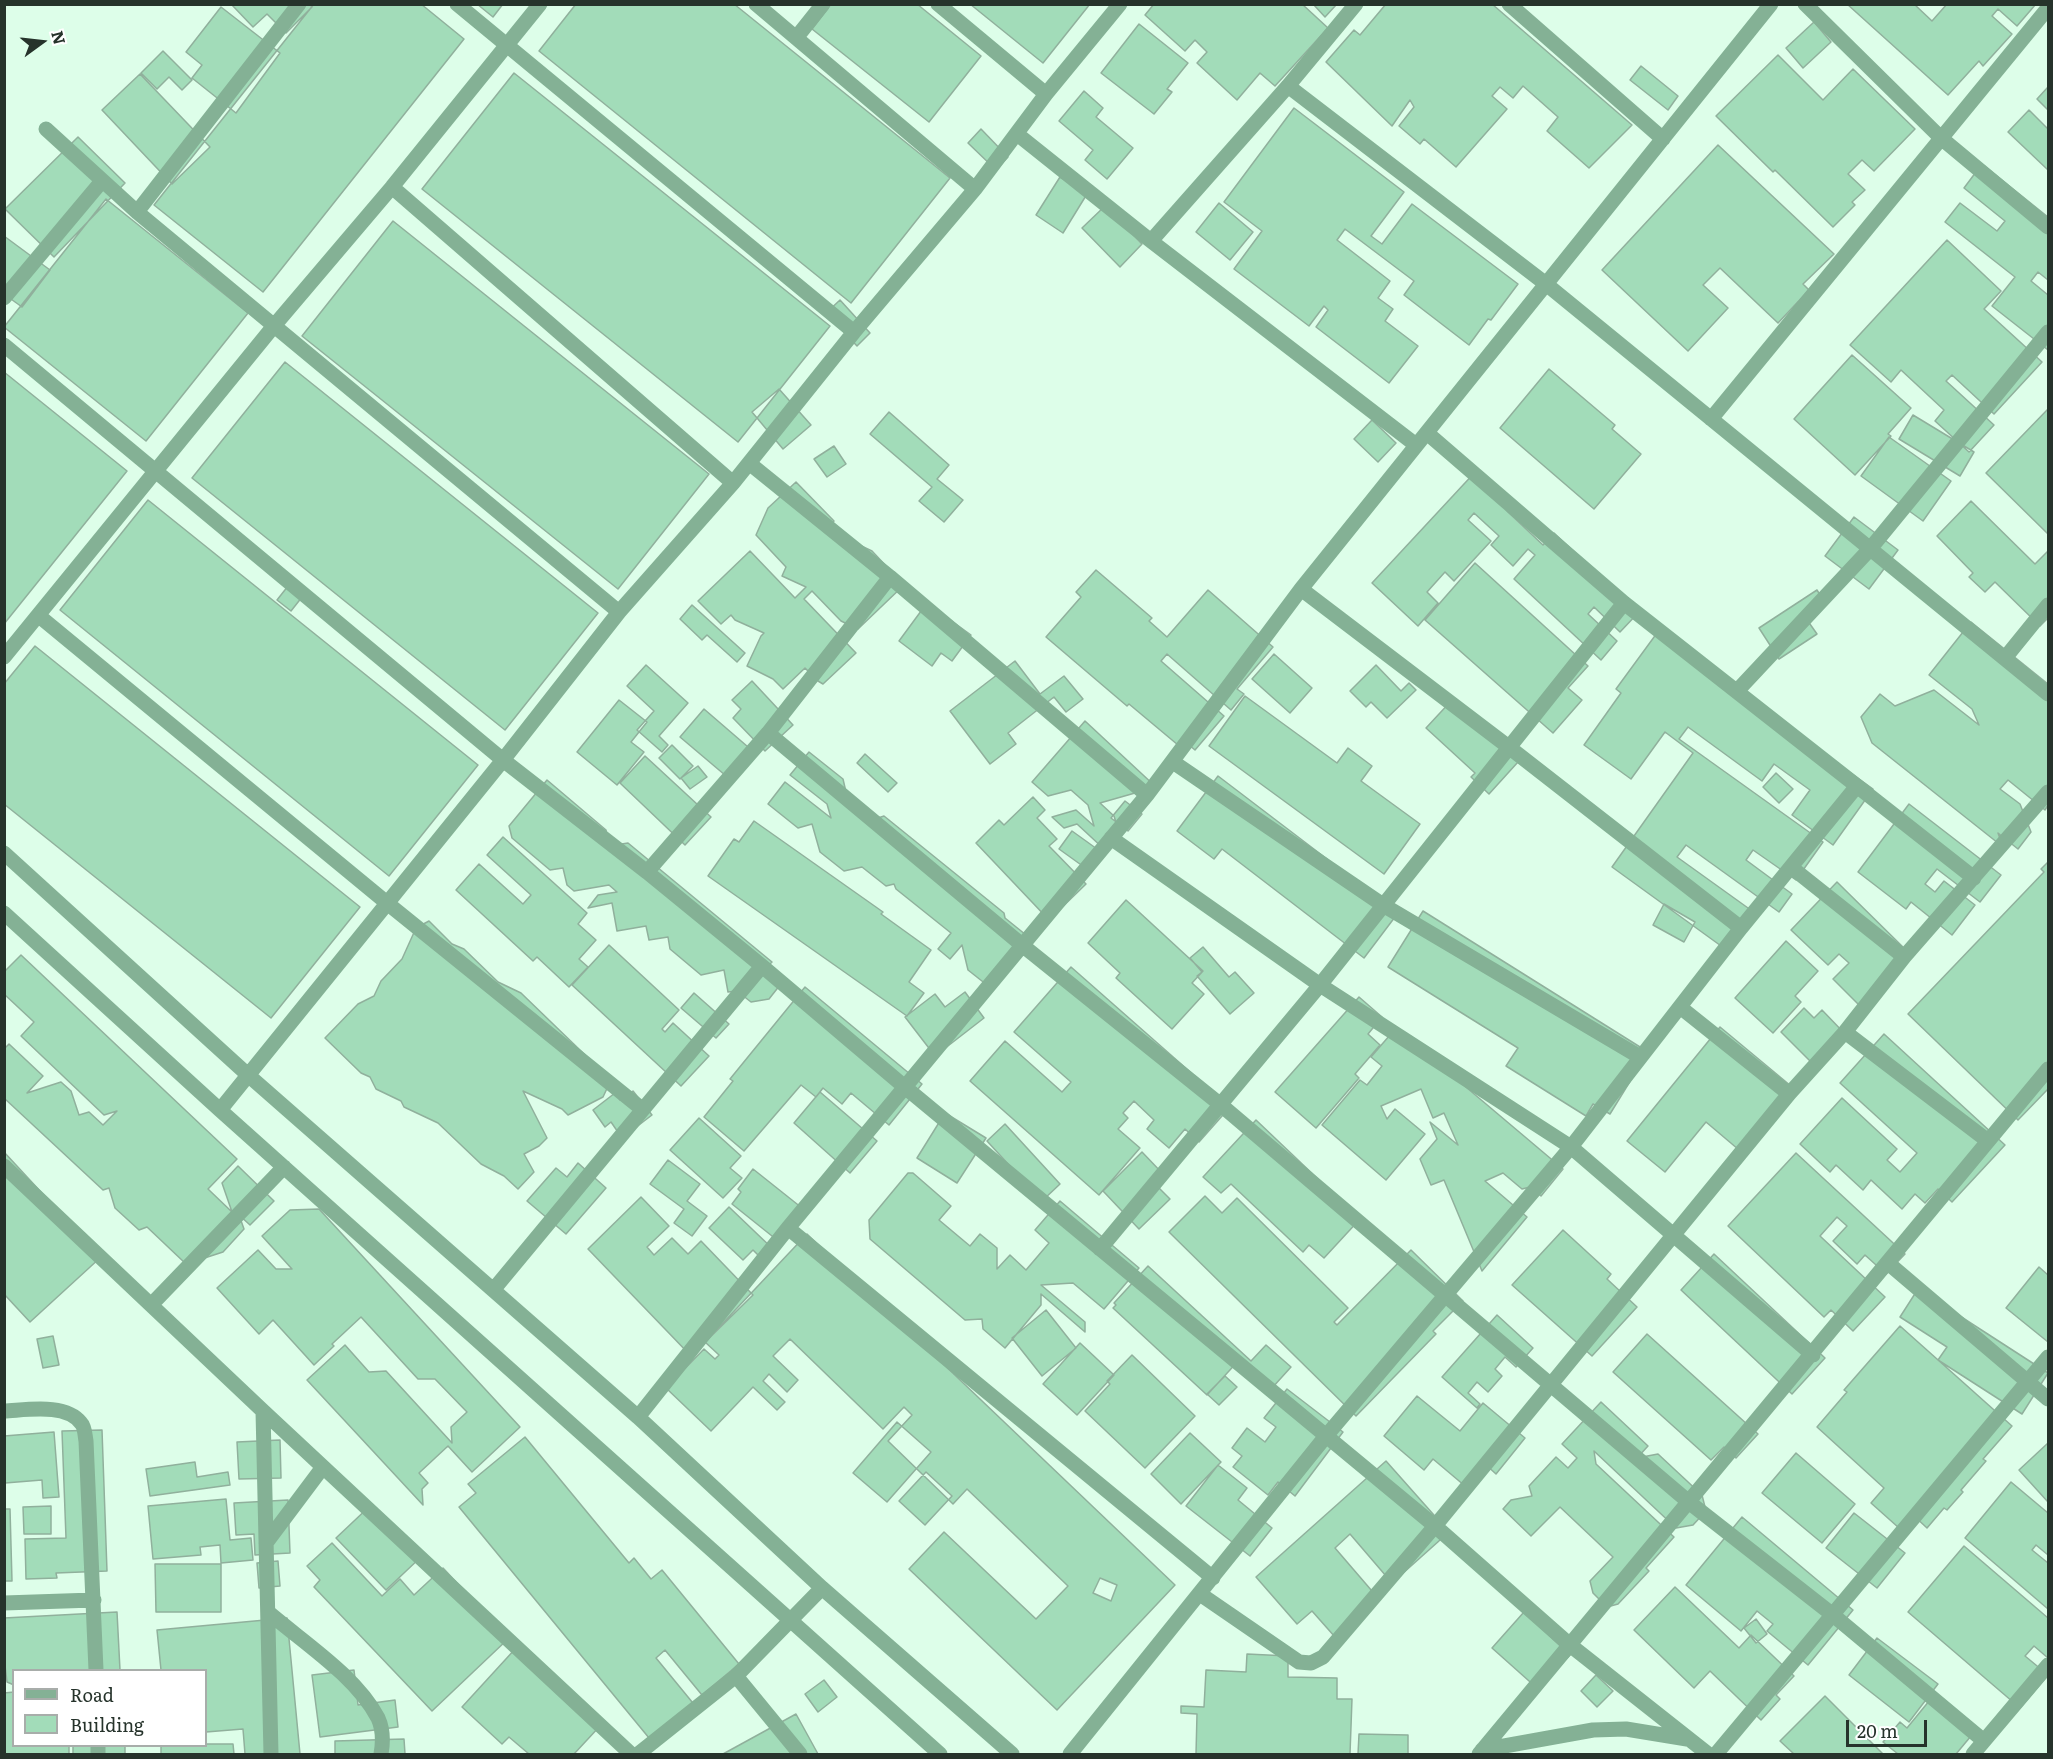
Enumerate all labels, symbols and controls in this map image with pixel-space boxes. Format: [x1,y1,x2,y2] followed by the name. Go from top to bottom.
[12,12,72,72] north arrow
[46,28,73,47] text: N
[12,1669,207,1747] legend
[70,1681,114,1708] text: Road
[1849,1708,1930,1746] scale bar
[70,1711,144,1738] text: Building
[1857,1717,1898,1744] text: 20 m

